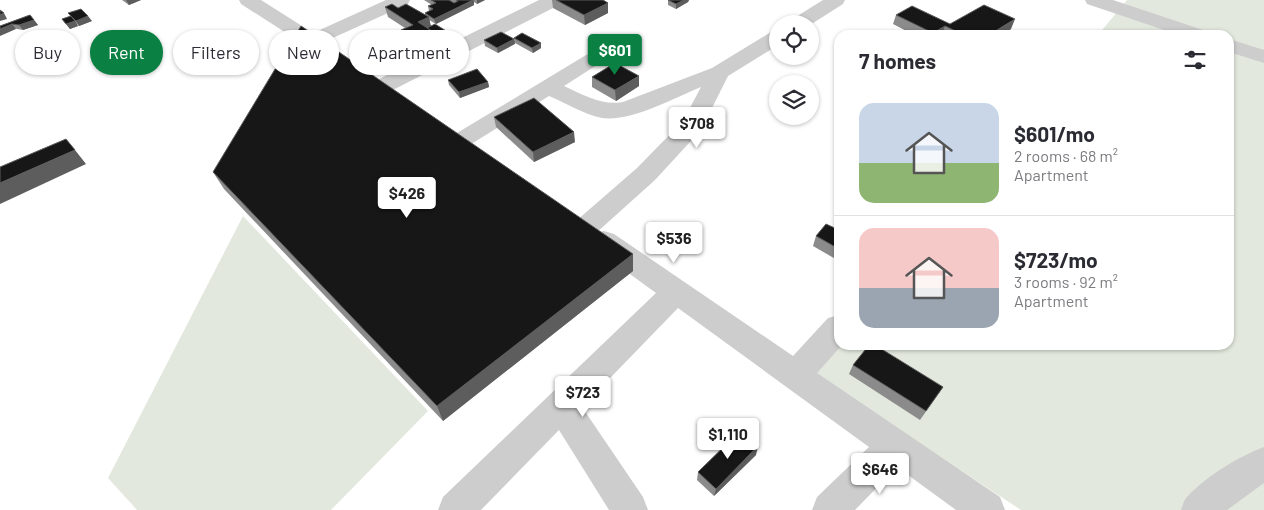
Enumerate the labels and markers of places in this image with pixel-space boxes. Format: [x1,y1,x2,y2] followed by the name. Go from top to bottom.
[585,34,645,76] pin: $601
[667,106,727,149] pin: $708
[377,176,437,219] pin: $426
[644,222,704,264] pin: $536
[553,376,613,418] pin: $723
[687,418,769,460] pin: $1,110
[850,452,910,495] pin: $646

